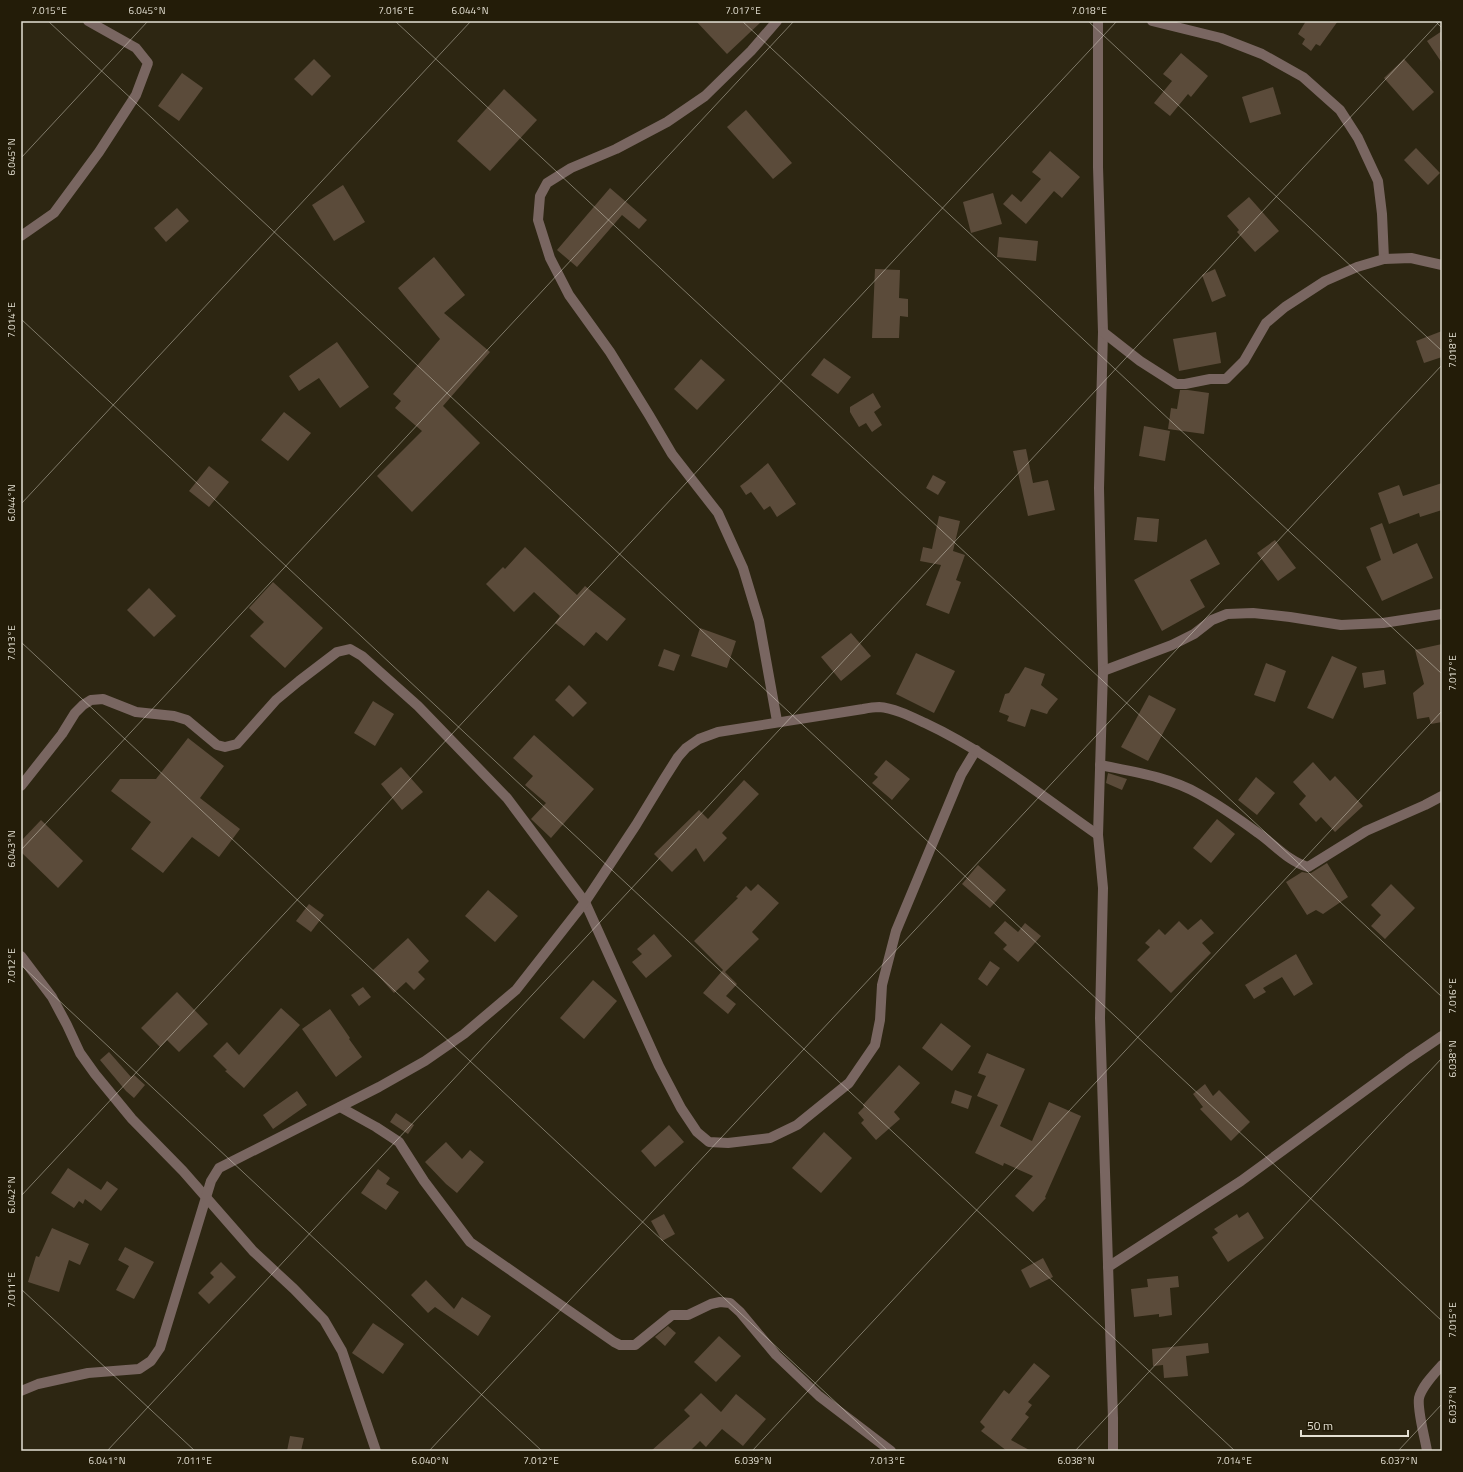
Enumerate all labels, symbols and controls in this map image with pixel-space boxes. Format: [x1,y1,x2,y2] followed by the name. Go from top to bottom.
[31,3,67,18] text: 7.015°E
[129,3,165,18] text: 6.045°N
[378,3,414,18] text: 7.016°E
[452,3,488,18] text: 6.044°N
[725,3,761,18] text: 7.017°E
[1071,3,1107,18] text: 7.018°E
[4,139,19,175] text: 6.045°N
[4,302,19,338] text: 7.014°E
[1445,332,1460,368] text: 7.018°E
[4,485,19,521] text: 6.044°N
[4,625,19,661] text: 7.013°E
[1445,655,1460,691] text: 7.017°E
[4,831,19,867] text: 6.043°N
[4,948,19,984] text: 7.012°E
[1445,978,1460,1014] text: 7.016°E
[1445,1041,1460,1077] text: 6.038°N
[4,1177,19,1213] text: 6.042°N
[4,1272,19,1308] text: 7.011°E
[1445,1302,1460,1338] text: 7.015°E
[1445,1387,1460,1423] text: 6.037°N
[1301,1412,1408,1438] scale bar
[1307,1416,1333,1435] text: 50 m
[89,1453,125,1468] text: 6.041°N
[176,1453,212,1468] text: 7.011°E
[412,1453,448,1468] text: 6.040°N
[523,1453,559,1468] text: 7.012°E
[735,1453,771,1468] text: 6.039°N
[869,1453,905,1468] text: 7.013°E
[1058,1453,1094,1468] text: 6.038°N
[1216,1453,1252,1468] text: 7.014°E
[1381,1453,1417,1468] text: 6.037°N

